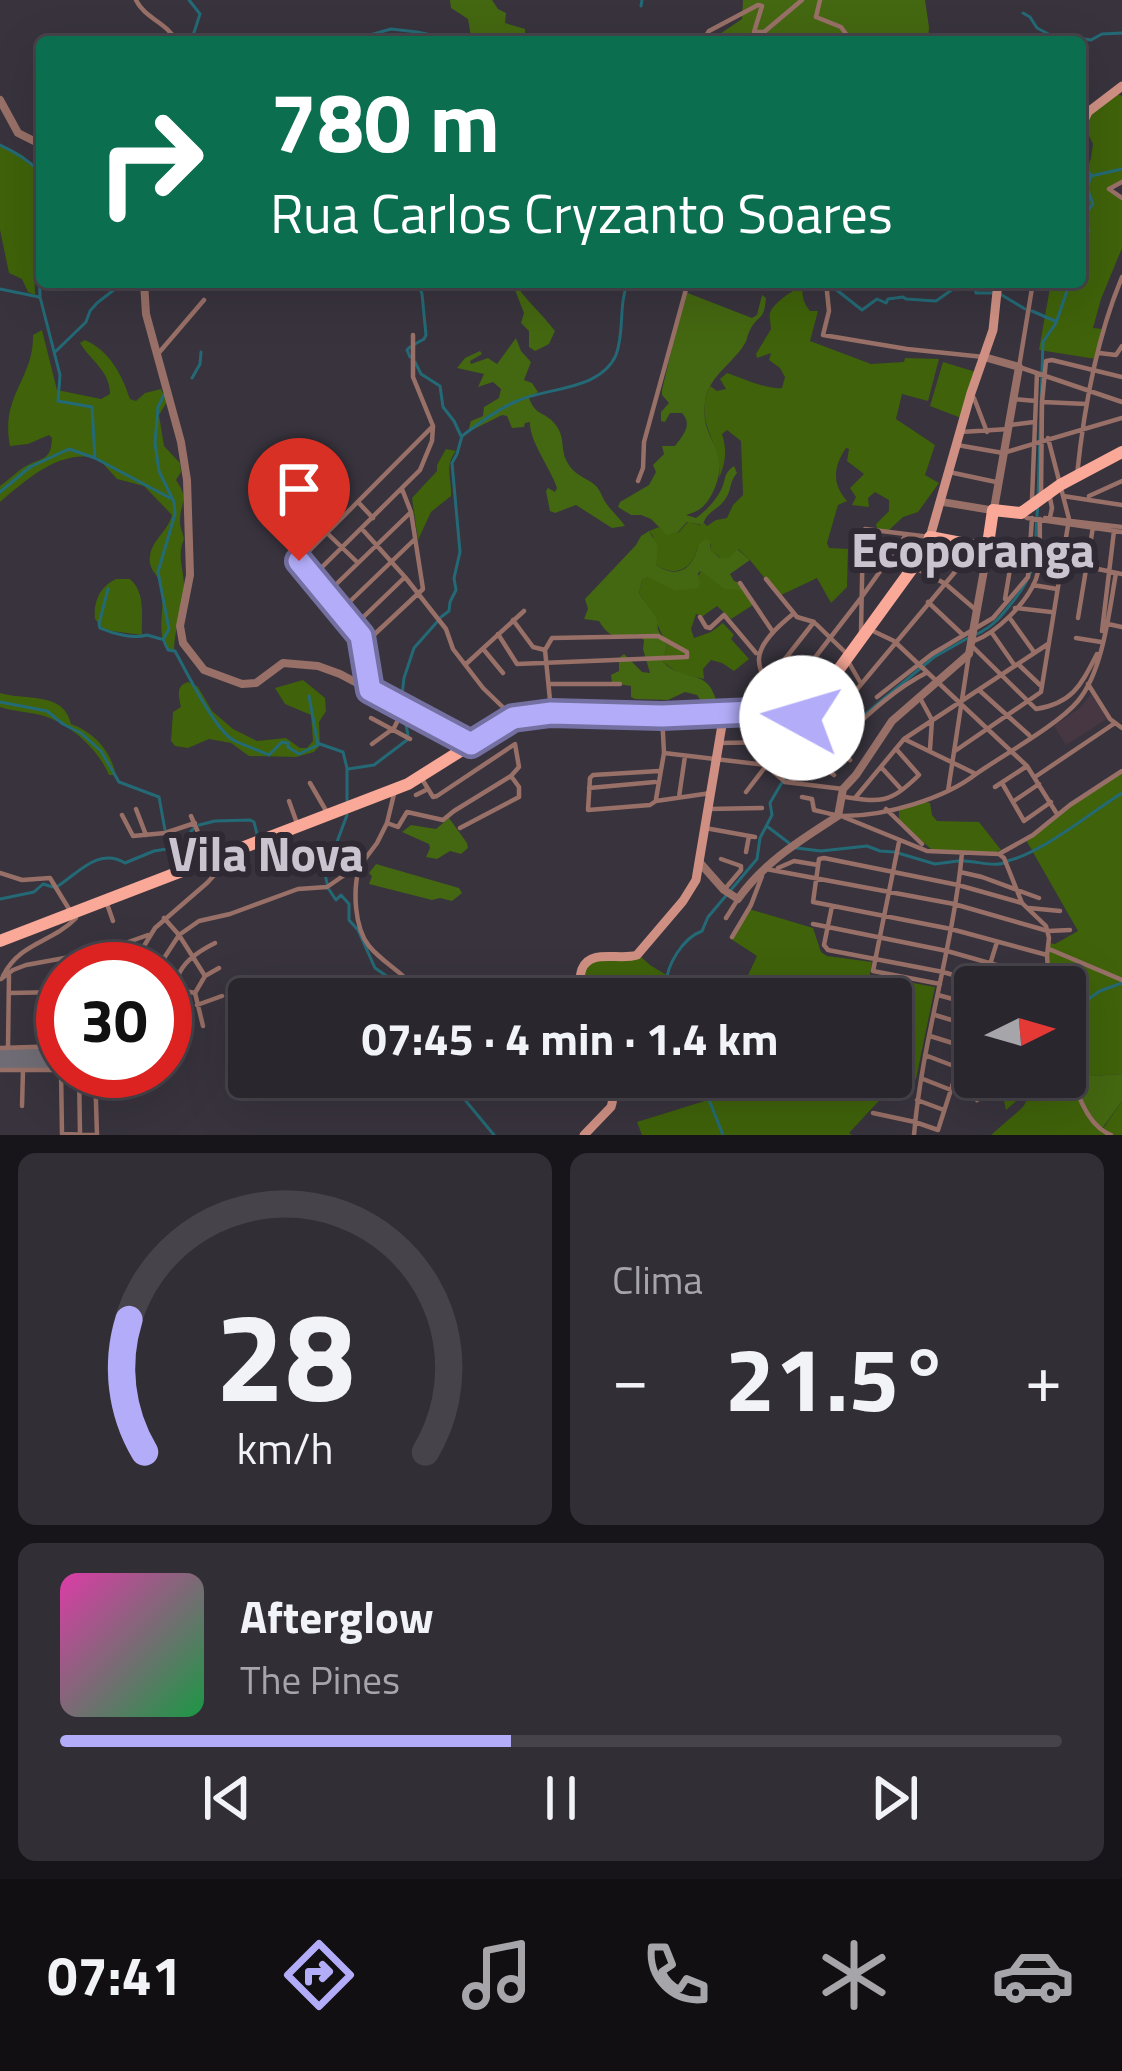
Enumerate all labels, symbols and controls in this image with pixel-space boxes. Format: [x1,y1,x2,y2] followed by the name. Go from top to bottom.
[270,57,500,185] text: 780 m
[72,84,228,240] icon: right
[270,172,893,254] text: Rua Carlos Cryzanto Soares
[248,438,350,561] pin
[266,456,332,522] icon: arrive
[851,513,1095,586] district label: Ecoporanga
[739,655,865,781] position arrow
[168,817,364,890] district label: Vila Nova
[36,942,192,1098] speed limit sign: 30
[954,966,1086,1098] north arrow
[954,966,1086,1098] map controls
[361,1004,779,1072] text: 07:45 · 4 min · 1.4 km
[612,1250,703,1309] text: Clima
[215,1260,355,1449] text: 28
[725,1309,949,1446] text: 21.5°
[612,1327,649,1428] text: −
[1025,1327,1062,1428] text: +
[236,1415,334,1481] text: km/h
[240,1582,434,1650] text: Afterglow
[240,1650,400,1709] text: The Pines
[194,1765,260,1831] icon: previous
[528,1765,594,1831] icon: pause
[862,1765,928,1831] icon: next
[277,1933,361,2017] icon: directions
[455,1933,539,2017] icon: music
[634,1933,718,2017] icon: phone
[812,1933,896,2017] icon: climate
[991,1933,1075,2017] icon: car
[47,1934,182,2016] text: 07:41

